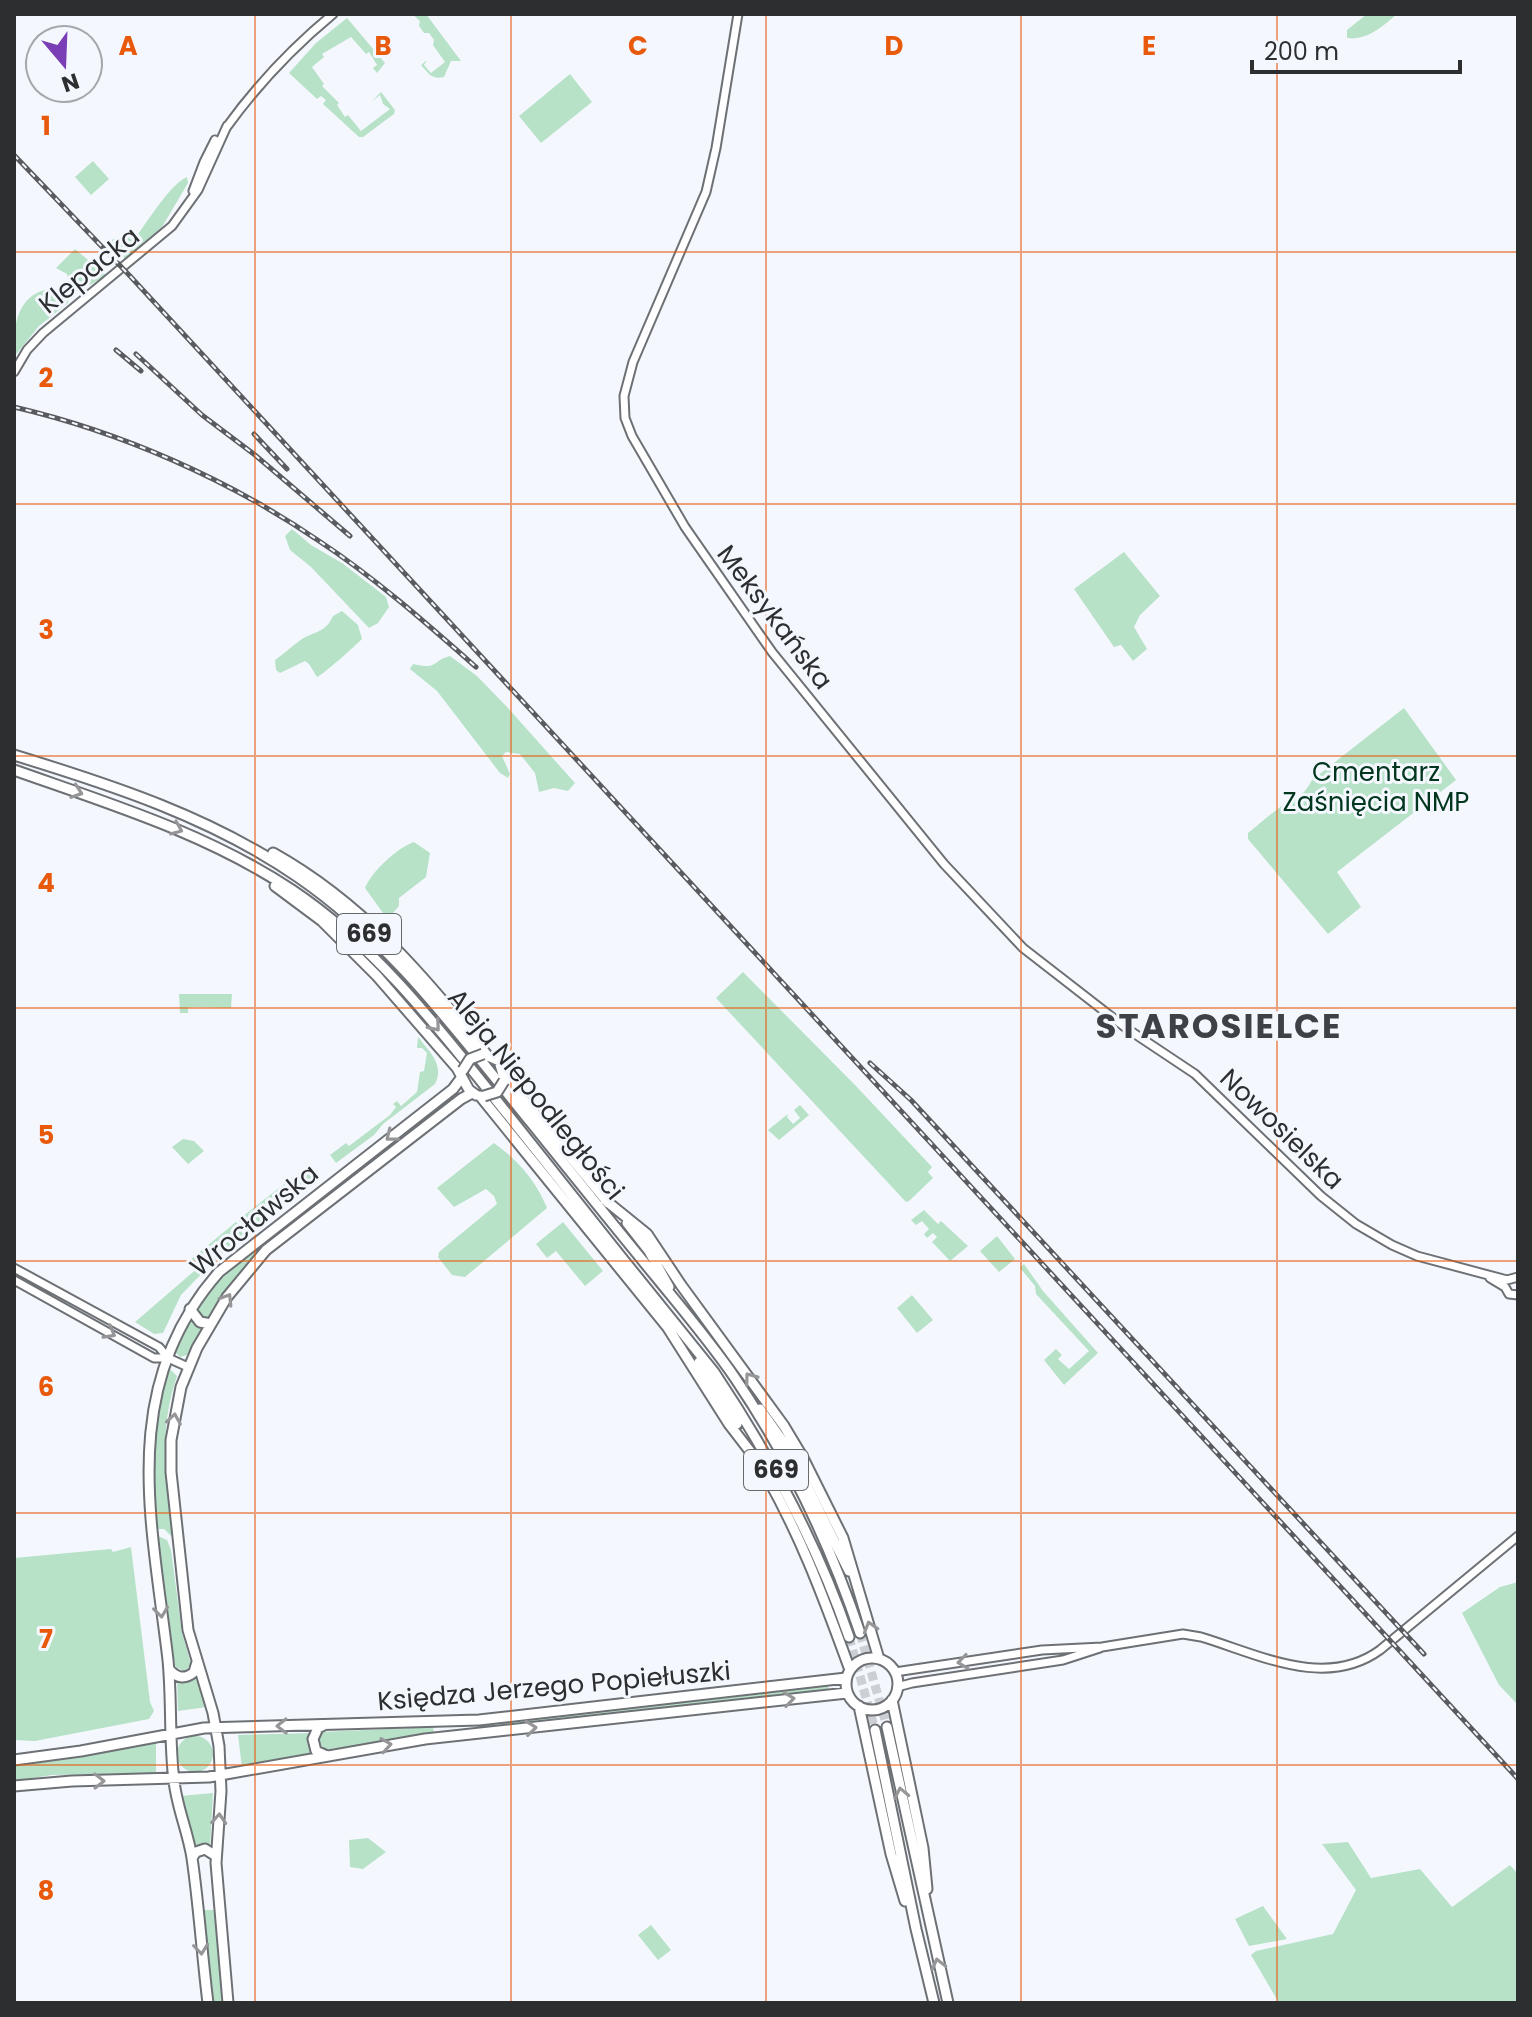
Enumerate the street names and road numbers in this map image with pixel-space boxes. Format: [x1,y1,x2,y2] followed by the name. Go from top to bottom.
[31,218,147,322] street label: Klepacka
[709,537,841,697] street label: Meksykańska
[337,914,401,954] road number: 669
[439,981,633,1207] street label: Aleja Niepodległości
[1212,1061,1352,1197] street label: Nowosielska
[182,1156,326,1284] street label: Wrocławska
[744,1450,808,1490] road number: 669
[376,1653,732,1719] street label: Księdza Jerzego Popiełuszki

